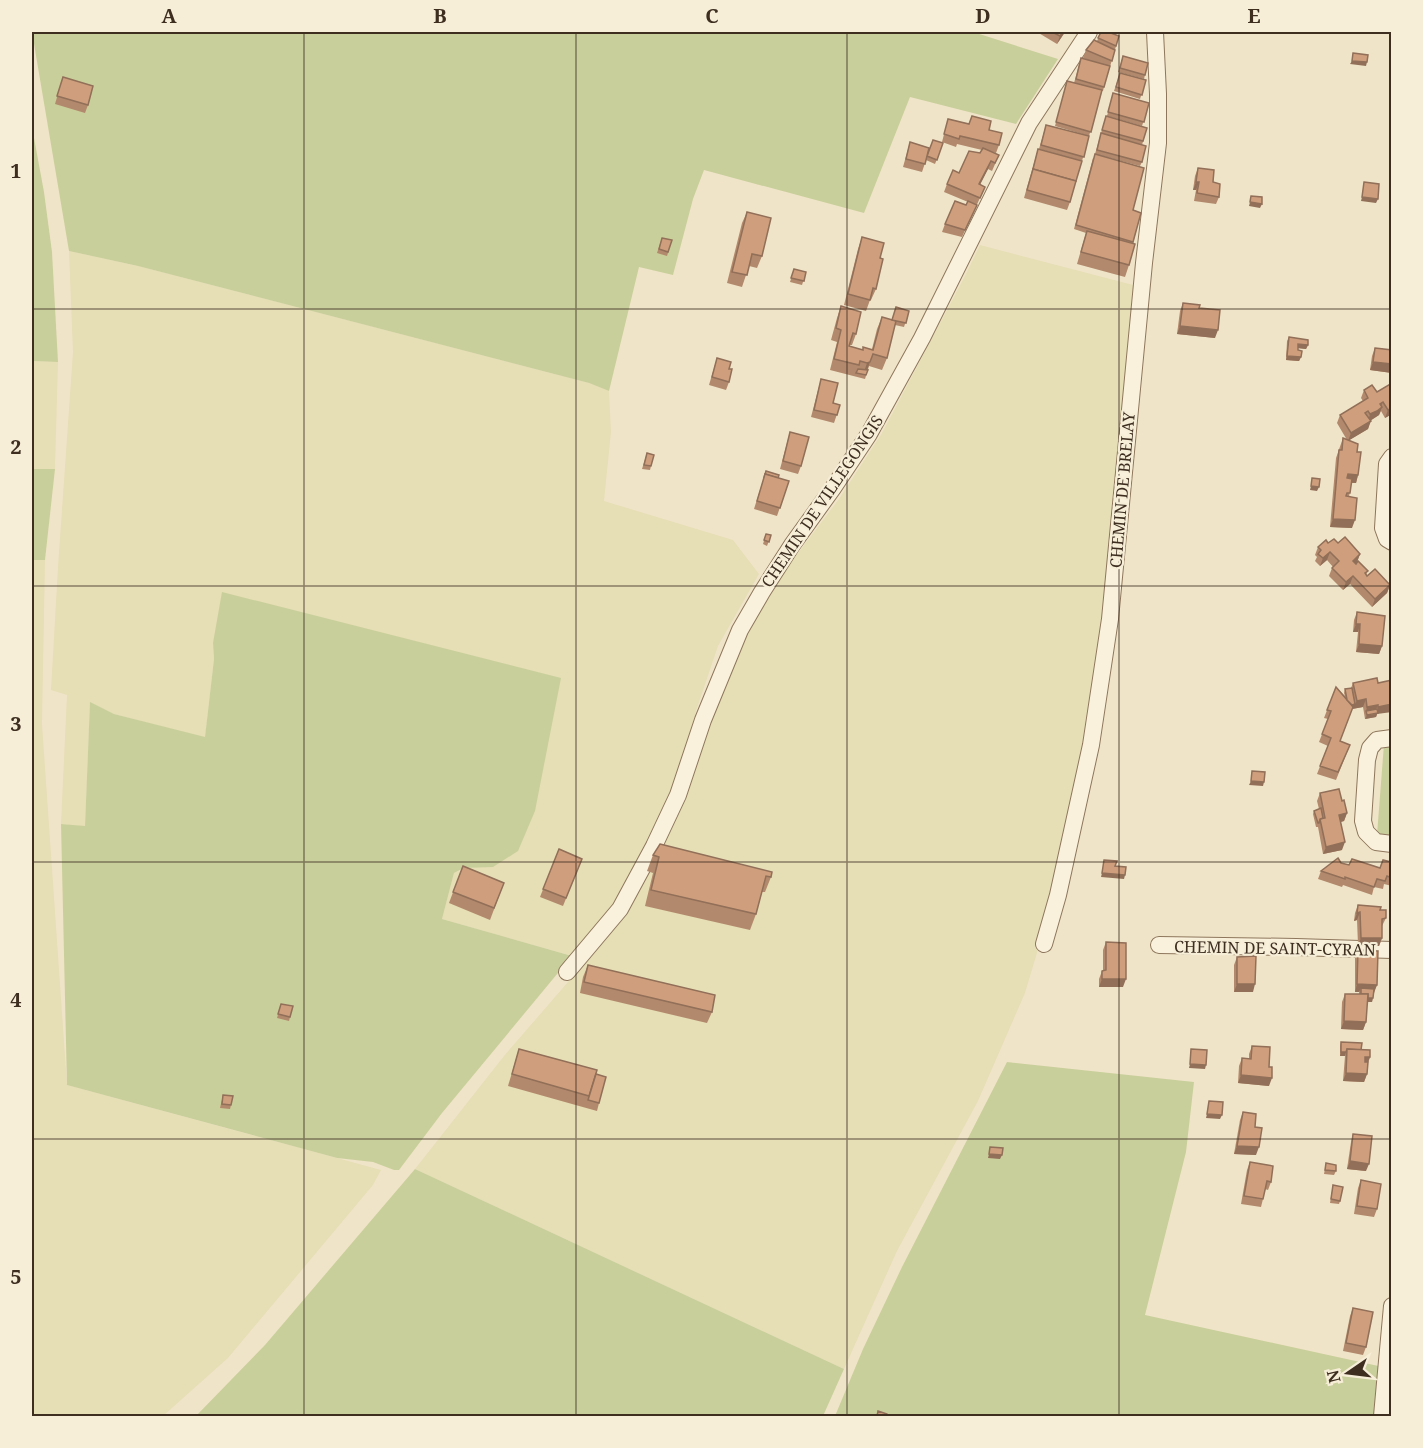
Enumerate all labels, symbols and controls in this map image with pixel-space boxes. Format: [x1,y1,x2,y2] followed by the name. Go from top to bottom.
[161,2,177,29] text: A
[433,2,447,29] text: B
[705,2,719,29] text: C
[975,2,991,29] text: D
[1247,2,1261,29] text: E
[10,157,22,184] text: 1
[756,410,888,592] street label: CHEMIN DE VILLEGONGIS
[1104,410,1140,569] street label: CHEMIN DE BRELAY
[10,433,22,460] text: 2
[10,710,22,737] text: 3
[1174,935,1376,961] street label: CHEMIN DE SAINT-CYRAN
[10,986,22,1013] text: 4
[10,1263,22,1290] text: 5
[1318,1343,1378,1403] north arrow
[1321,1367,1346,1385] text: N

